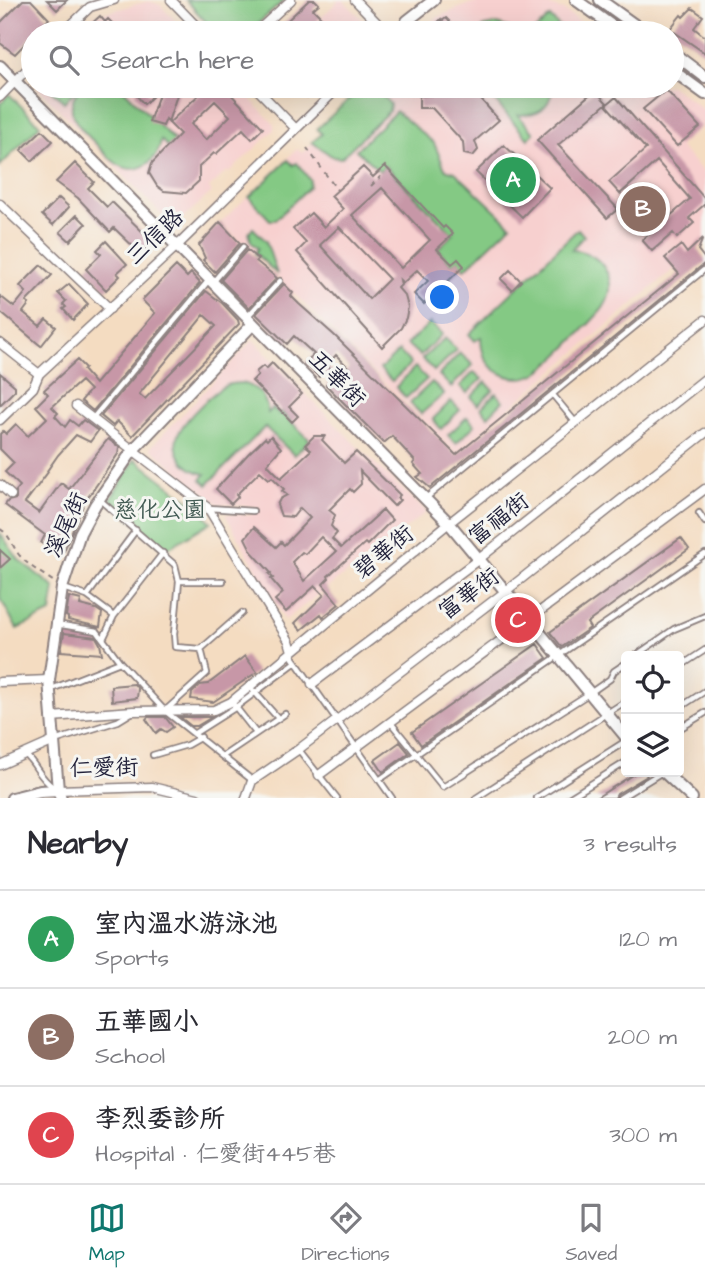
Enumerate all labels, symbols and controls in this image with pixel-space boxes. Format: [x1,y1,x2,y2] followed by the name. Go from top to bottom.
[21,21,684,98] search box
[45,41,83,79] icon: search
[101,42,254,78] text: Search here
[490,154,536,206] pin: A
[620,183,666,235] pin: B
[119,202,191,272] street label: 三信路
[425,280,459,314] your location
[301,343,373,415] street label: 五華街
[462,485,536,553] street label: 富福街
[37,487,95,563] street label: 溪尾街
[114,494,206,526] park label: 慈化公園
[347,518,421,586] street label: 碧華街
[432,560,506,628] street label: 富華街
[495,594,541,646] pin: C
[621,651,684,777] map controls
[621,651,684,714] button: locate
[621,714,684,777] button: layers
[69,751,139,785] street label: 仁愛街
[28,823,128,865] text: Nearby
[583,828,677,860] text: 3 results
[95,906,277,942] text: 室內溫水游泳池
[44,923,58,955] text: A
[619,923,677,955] text: 120 m
[95,942,169,974] text: Sports
[95,1004,199,1040] text: 五華國小
[43,1021,59,1053] text: B
[608,1021,677,1053] text: 200 m
[95,1040,165,1072] text: School
[95,1101,225,1137] text: 李烈委診所
[43,1119,59,1151] text: C
[609,1119,677,1151] text: 300 m
[95,1138,336,1170] text: Hospital · 仁愛街445巷
[88,1199,126,1268] tab: Map
[301,1199,390,1268] tab: Directions
[565,1199,617,1268] tab: Saved

